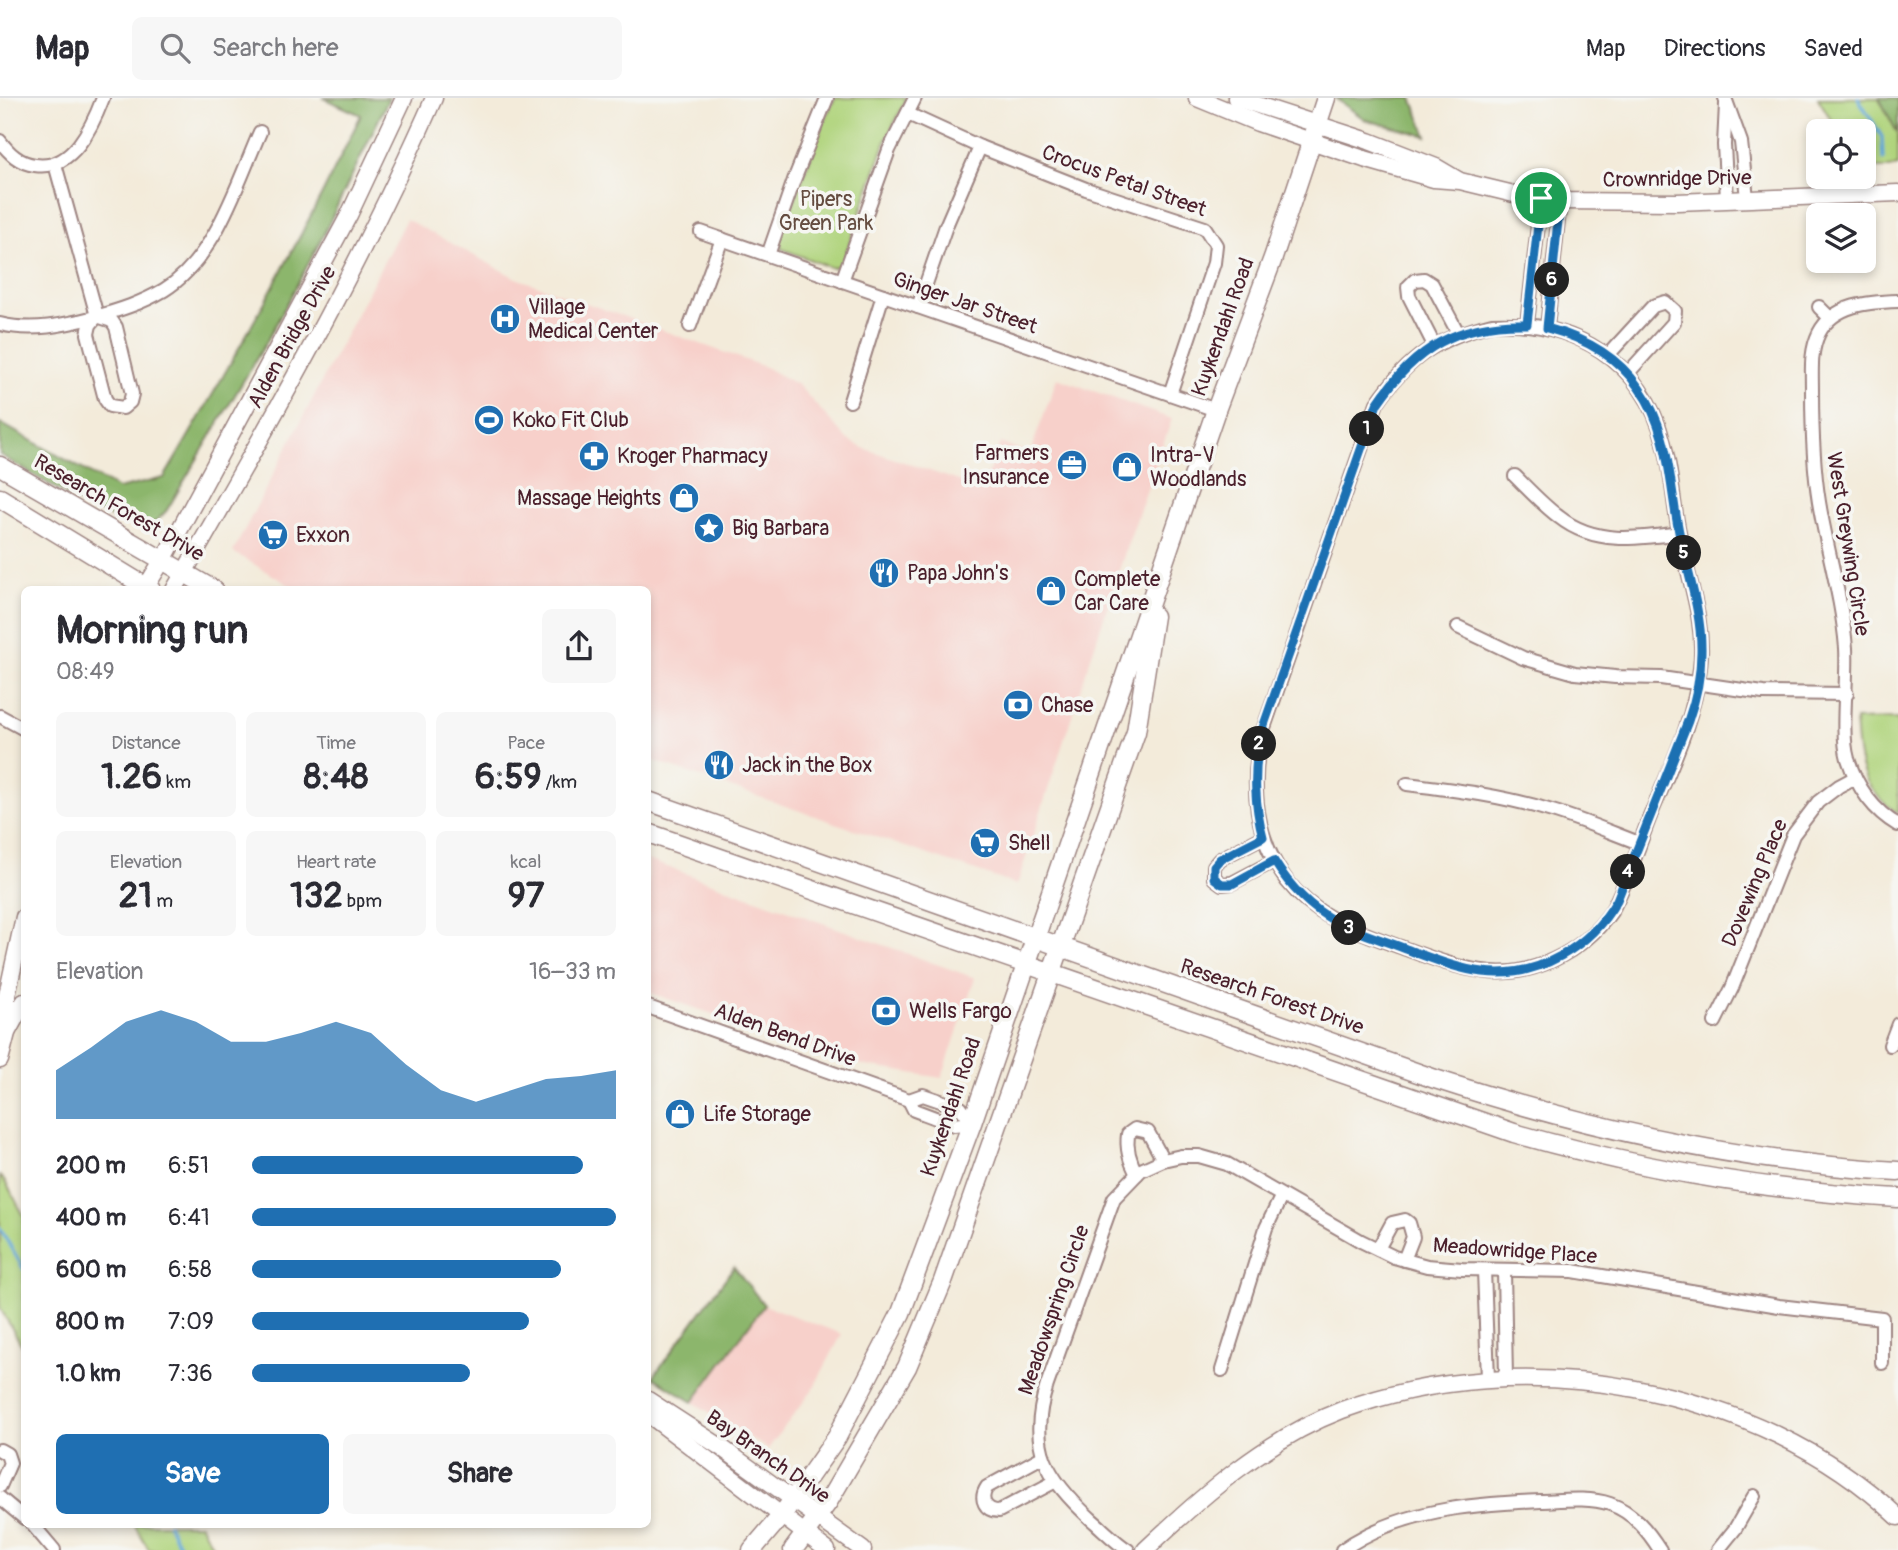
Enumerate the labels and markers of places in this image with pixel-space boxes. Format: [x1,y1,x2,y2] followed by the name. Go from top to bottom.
[1511,168,1571,228] pin
[1534,262,1570,298] pin: 6
[528,294,659,345] place label: Village Medical Center
[488,302,522,336] hospital icon: Village Medical Center
[472,403,506,437] sports icon: Koko Fit Club
[512,407,629,434] place label: Koko Fit Club
[1350,412,1384,446] pin: 1
[577,439,611,473] pharmacy icon: Kroger Pharmacy
[963,440,1050,491] place label: Farmers Insurance
[1150,442,1247,493] place label: Intra-V Woodlands
[617,443,768,470] place label: Kroger Pharmacy
[1055,448,1089,482] office icon: Farmers Insurance
[1110,450,1144,484] shop icon: Intra-V Woodlands
[667,481,701,515] shop icon: Massage Heights
[517,485,662,512] place label: Massage Heights
[692,511,726,545] place icon: Big Barbara
[732,515,829,542] place label: Big Barbara
[256,518,290,552] supermarket icon: Exxon
[296,522,350,549] place label: Exxon
[1666,536,1702,570] pin: 5
[867,556,901,590] restaurant icon: Papa John's
[907,560,1009,587] place label: Papa John's
[1074,566,1161,617] place label: Complete Car Care
[1034,574,1068,608] shop icon: Complete Car Care
[1001,688,1035,722] bank icon: Chase
[1041,692,1094,719] place label: Chase
[1242,726,1276,762] pin: 2
[702,748,736,782] restaurant icon: Jack in the Box
[742,752,872,779] place label: Jack in the Box
[968,826,1002,860] supermarket icon: Shell
[1008,830,1050,857] place label: Shell
[1610,854,1646,890] pin: 4
[1332,910,1366,946] pin: 3
[869,994,903,1028] bank icon: Wells Fargo
[909,998,1012,1025] place label: Wells Fargo
[663,1097,697,1131] shop icon: Life Storage
[703,1101,812,1128] place label: Life Storage

